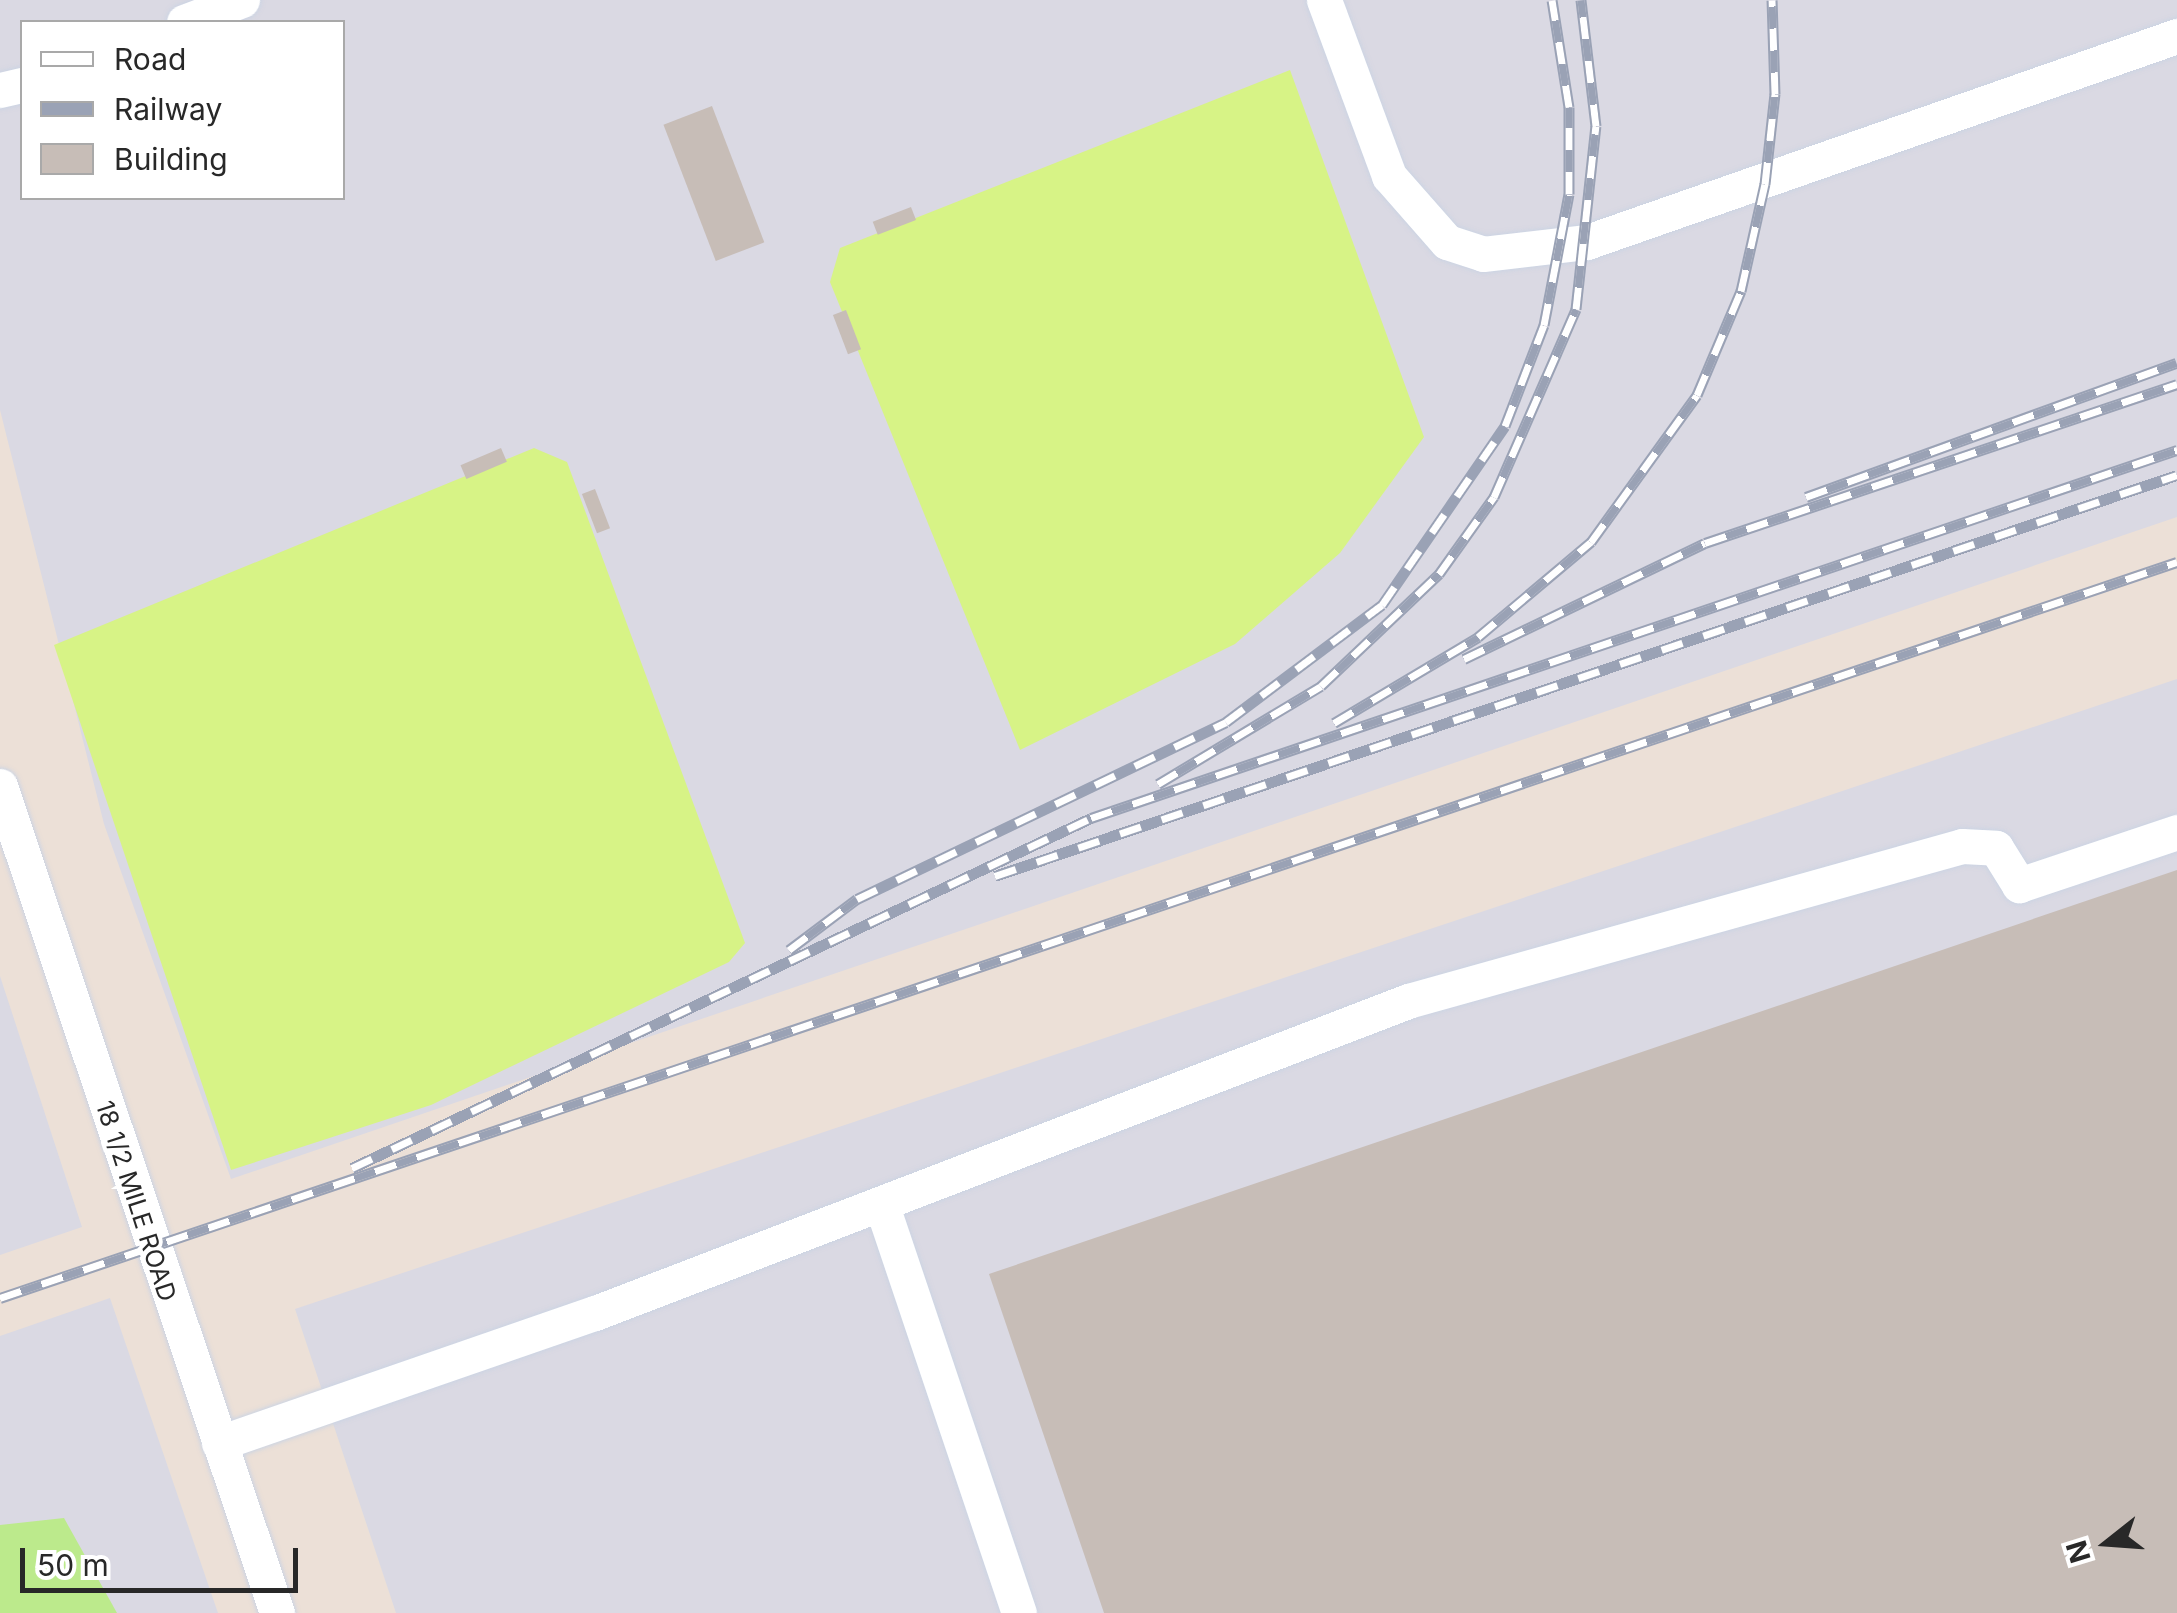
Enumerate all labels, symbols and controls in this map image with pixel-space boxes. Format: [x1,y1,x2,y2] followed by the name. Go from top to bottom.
[20,20,345,200] legend
[114,41,186,77] text: Road
[114,91,222,127] text: Railway
[114,141,228,177] text: Building
[89,1097,183,1305] street label: 18 1/2 MILE ROAD
[2057,1493,2157,1593] north arrow
[25,1528,302,1590] scale bar
[2059,1537,2098,1567] text: N
[37,1547,109,1583] text: 50 m

